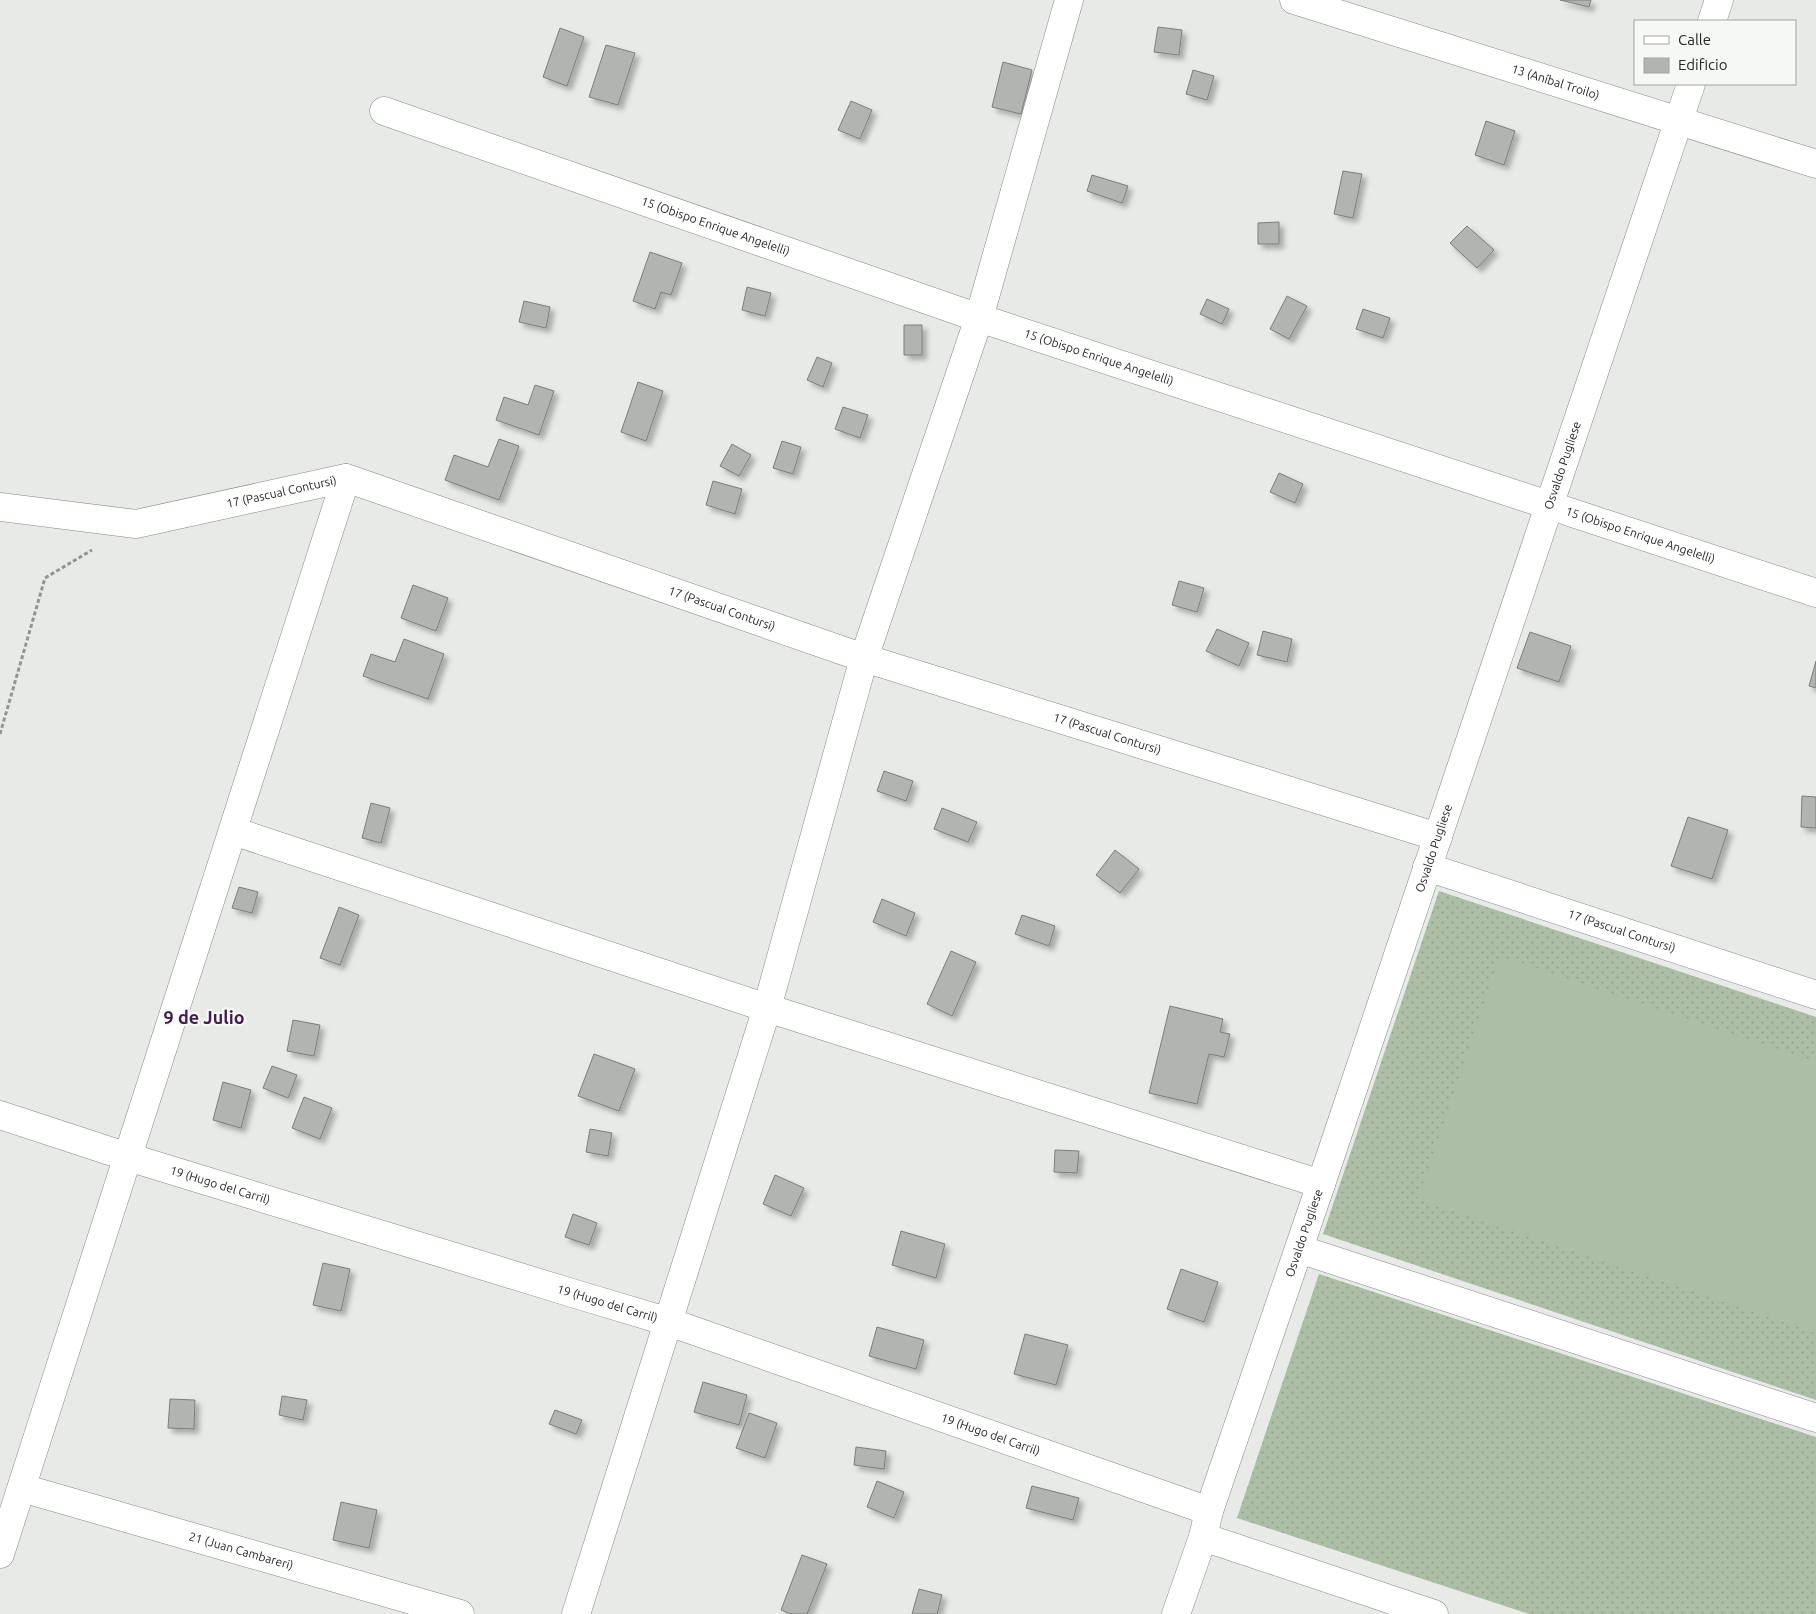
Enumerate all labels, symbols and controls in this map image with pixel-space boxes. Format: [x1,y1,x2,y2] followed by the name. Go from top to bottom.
[1634,20,1796,85] legend
[1678,31,1711,48] text: Calle
[1678,56,1727,73] text: Edificio
[1510,62,1601,102] street label: 13 (Aníbal Troilo)
[640,194,792,259] street label: 15 (Obispo Enrique Angelelli)
[1022,326,1175,388] street label: 15 (Obispo Enrique Angelelli)
[1541,420,1583,511] street label: Osvaldo Pugliese
[225,473,338,510] street label: 17 (Pascual Contursi)
[1564,504,1717,566] street label: 15 (Obispo Enrique Angelelli)
[667,584,777,634] street label: 17 (Pascual Contursi)
[1052,710,1163,757] street label: 17 (Pascual Contursi)
[1413,803,1454,894] street label: Osvaldo Pugliese
[1566,907,1677,955] street label: 17 (Pascual Contursi)
[163,1007,245,1027] district label: 9 de Julio
[169,1163,272,1207] street label: 19 (Hugo del Carril)
[1283,1187,1325,1279] street label: Osvaldo Pugliese
[556,1282,659,1325] street label: 19 (Hugo del Carril)
[939,1411,1042,1458] street label: 19 (Hugo del Carril)
[187,1529,295,1573] street label: 21 (Juan Cambareri)

